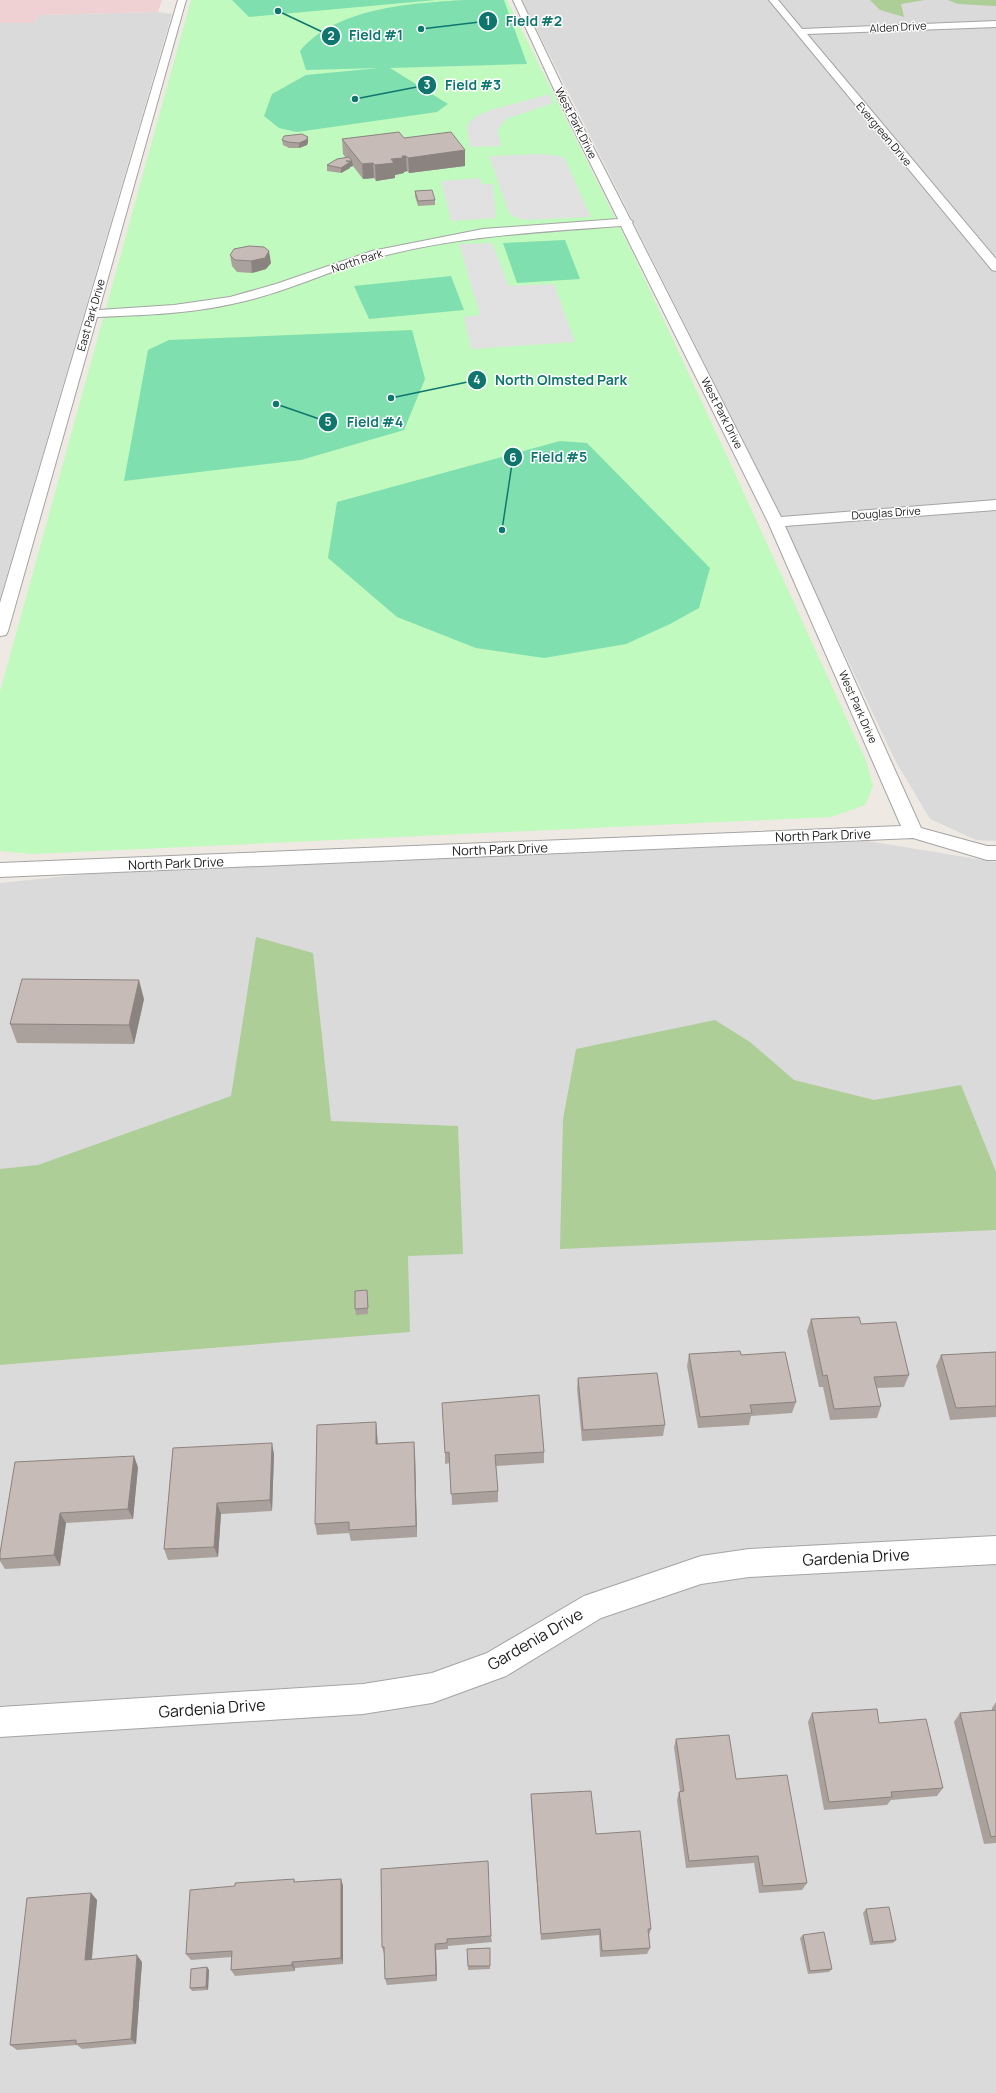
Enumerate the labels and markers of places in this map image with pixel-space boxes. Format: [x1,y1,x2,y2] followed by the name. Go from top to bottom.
[478,8,570,34] callout: Field #2
[321,23,411,49] callout: Field #1
[417,72,509,98] callout: Field #3
[467,367,635,393] callout: North Olmsted Park
[318,409,411,435] callout: Field #4
[503,444,595,470] callout: Field #5

